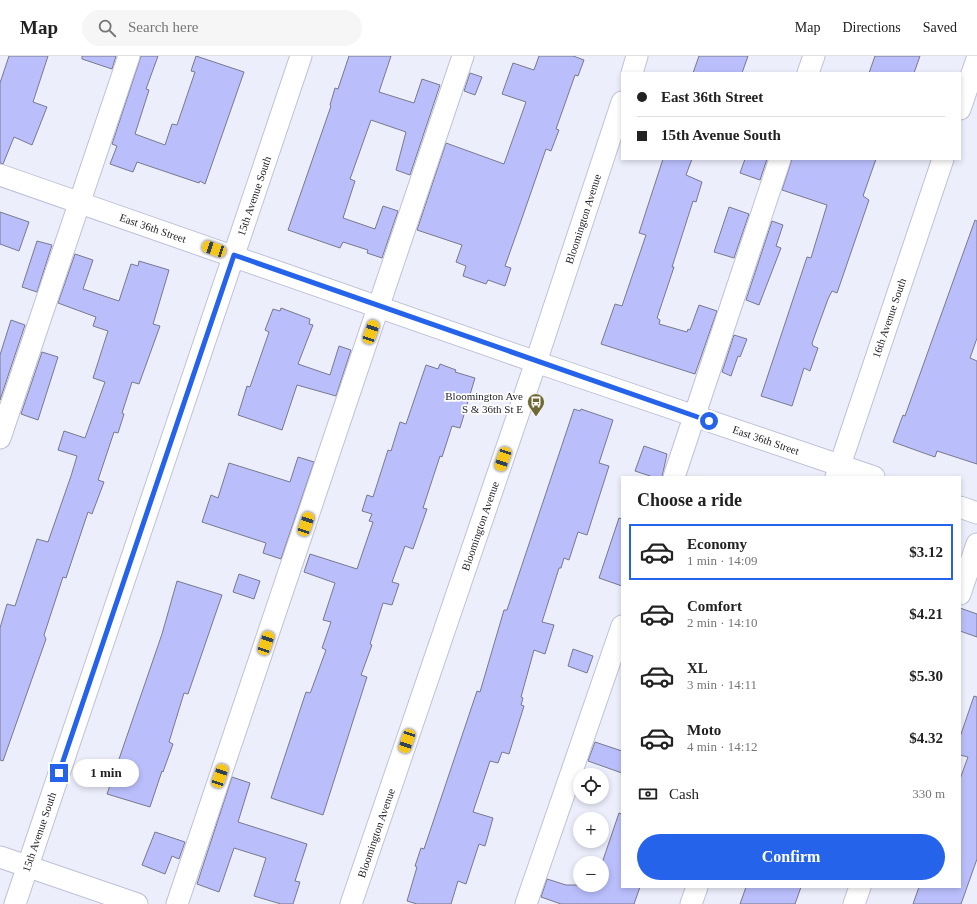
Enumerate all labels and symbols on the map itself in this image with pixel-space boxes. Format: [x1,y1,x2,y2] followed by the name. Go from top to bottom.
[235,154,273,237] street label: 15th Avenue South
[563,173,603,265] street label: Bloomington Avenue
[118,211,188,245] street label: East 36th Street
[201,239,227,259] car
[870,276,908,359] street label: 16th Avenue South
[361,319,381,345] car
[445,390,523,415] place label: Bloomington Ave S & 36th St E
[526,392,546,417] bus stop icon: Bloomington Ave S & 36th St E
[700,412,718,430] route start
[731,423,801,457] street label: East 36th Street
[493,446,513,472] car
[459,480,501,572] street label: Bloomington Avenue
[296,511,316,537] car
[256,630,276,656] car
[397,728,417,754] car
[73,759,139,787] callout: 1 min
[210,763,230,789] car
[50,764,68,782] route end
[355,787,397,879] street label: Bloomington Avenue
[20,790,58,873] street label: 15th Avenue South

